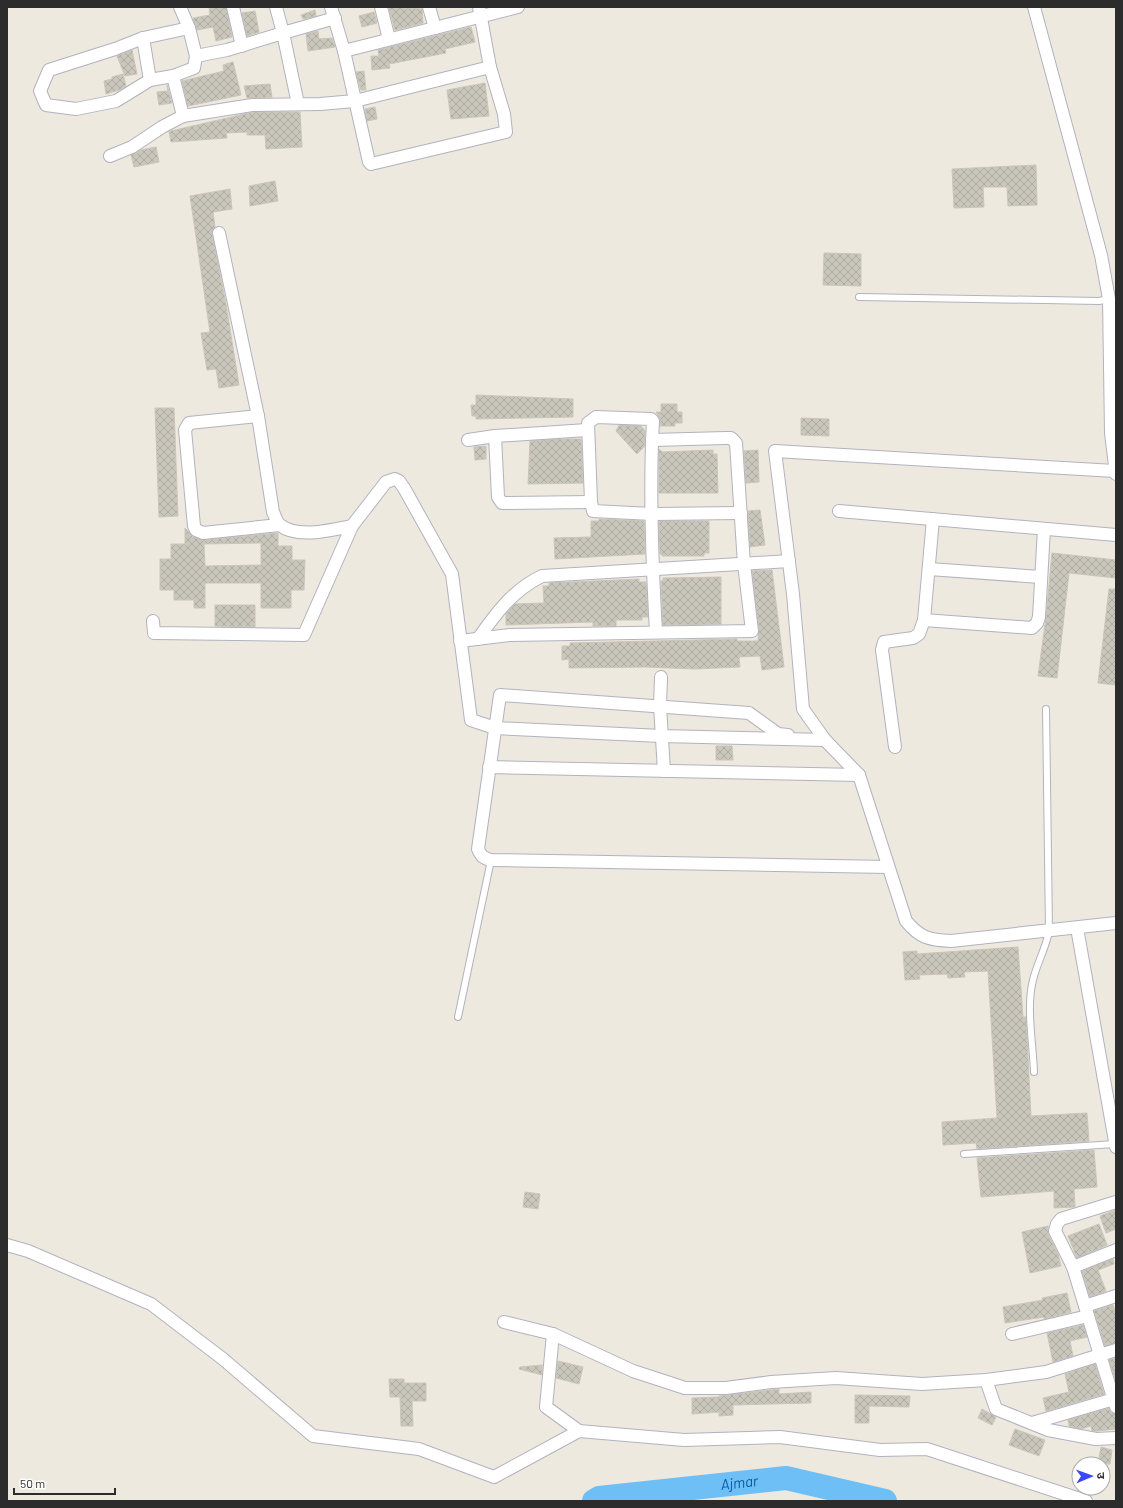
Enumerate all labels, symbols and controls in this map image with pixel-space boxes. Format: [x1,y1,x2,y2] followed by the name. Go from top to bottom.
[1071,1456,1111,1496] north arrow
[14,1470,115,1496] scale bar
[720,1471,760,1493] water label: Ajmar
[1095,1472,1108,1480] text: उ
[20,1476,45,1490] text: 50 m

